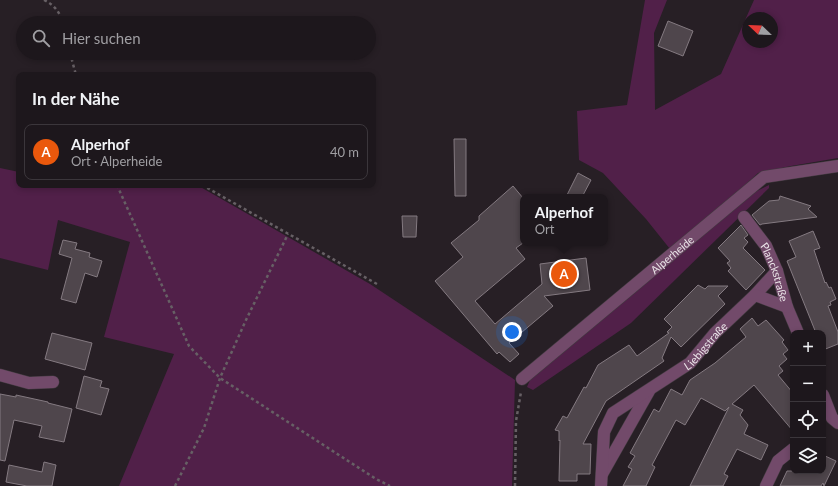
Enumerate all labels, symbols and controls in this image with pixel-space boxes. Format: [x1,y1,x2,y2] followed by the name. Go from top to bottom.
[742,12,778,48] north arrow
[16,16,376,60] search box
[30,27,52,49] icon: search
[62,29,141,47] text: Hier suchen
[32,88,120,109] text: In der Nähe
[71,135,130,153] text: Alperhof
[41,144,51,160] text: A
[330,144,359,160] text: 40 m
[71,153,162,169] text: Ort · Alperheide
[520,194,608,246] popup
[535,203,593,221] text: Alperhof
[535,221,554,237] text: Ort
[647,232,696,276] street label: Alperheide
[759,239,792,303] street label: Planckstraße
[551,259,577,289] pin: A
[681,319,729,372] street label: Liebigstraße
[502,322,522,342] your location
[790,330,826,474] map controls
[790,330,826,366] button: +
[790,366,826,402] button: −
[790,402,826,438] button: locate
[790,438,826,474] button: layers

